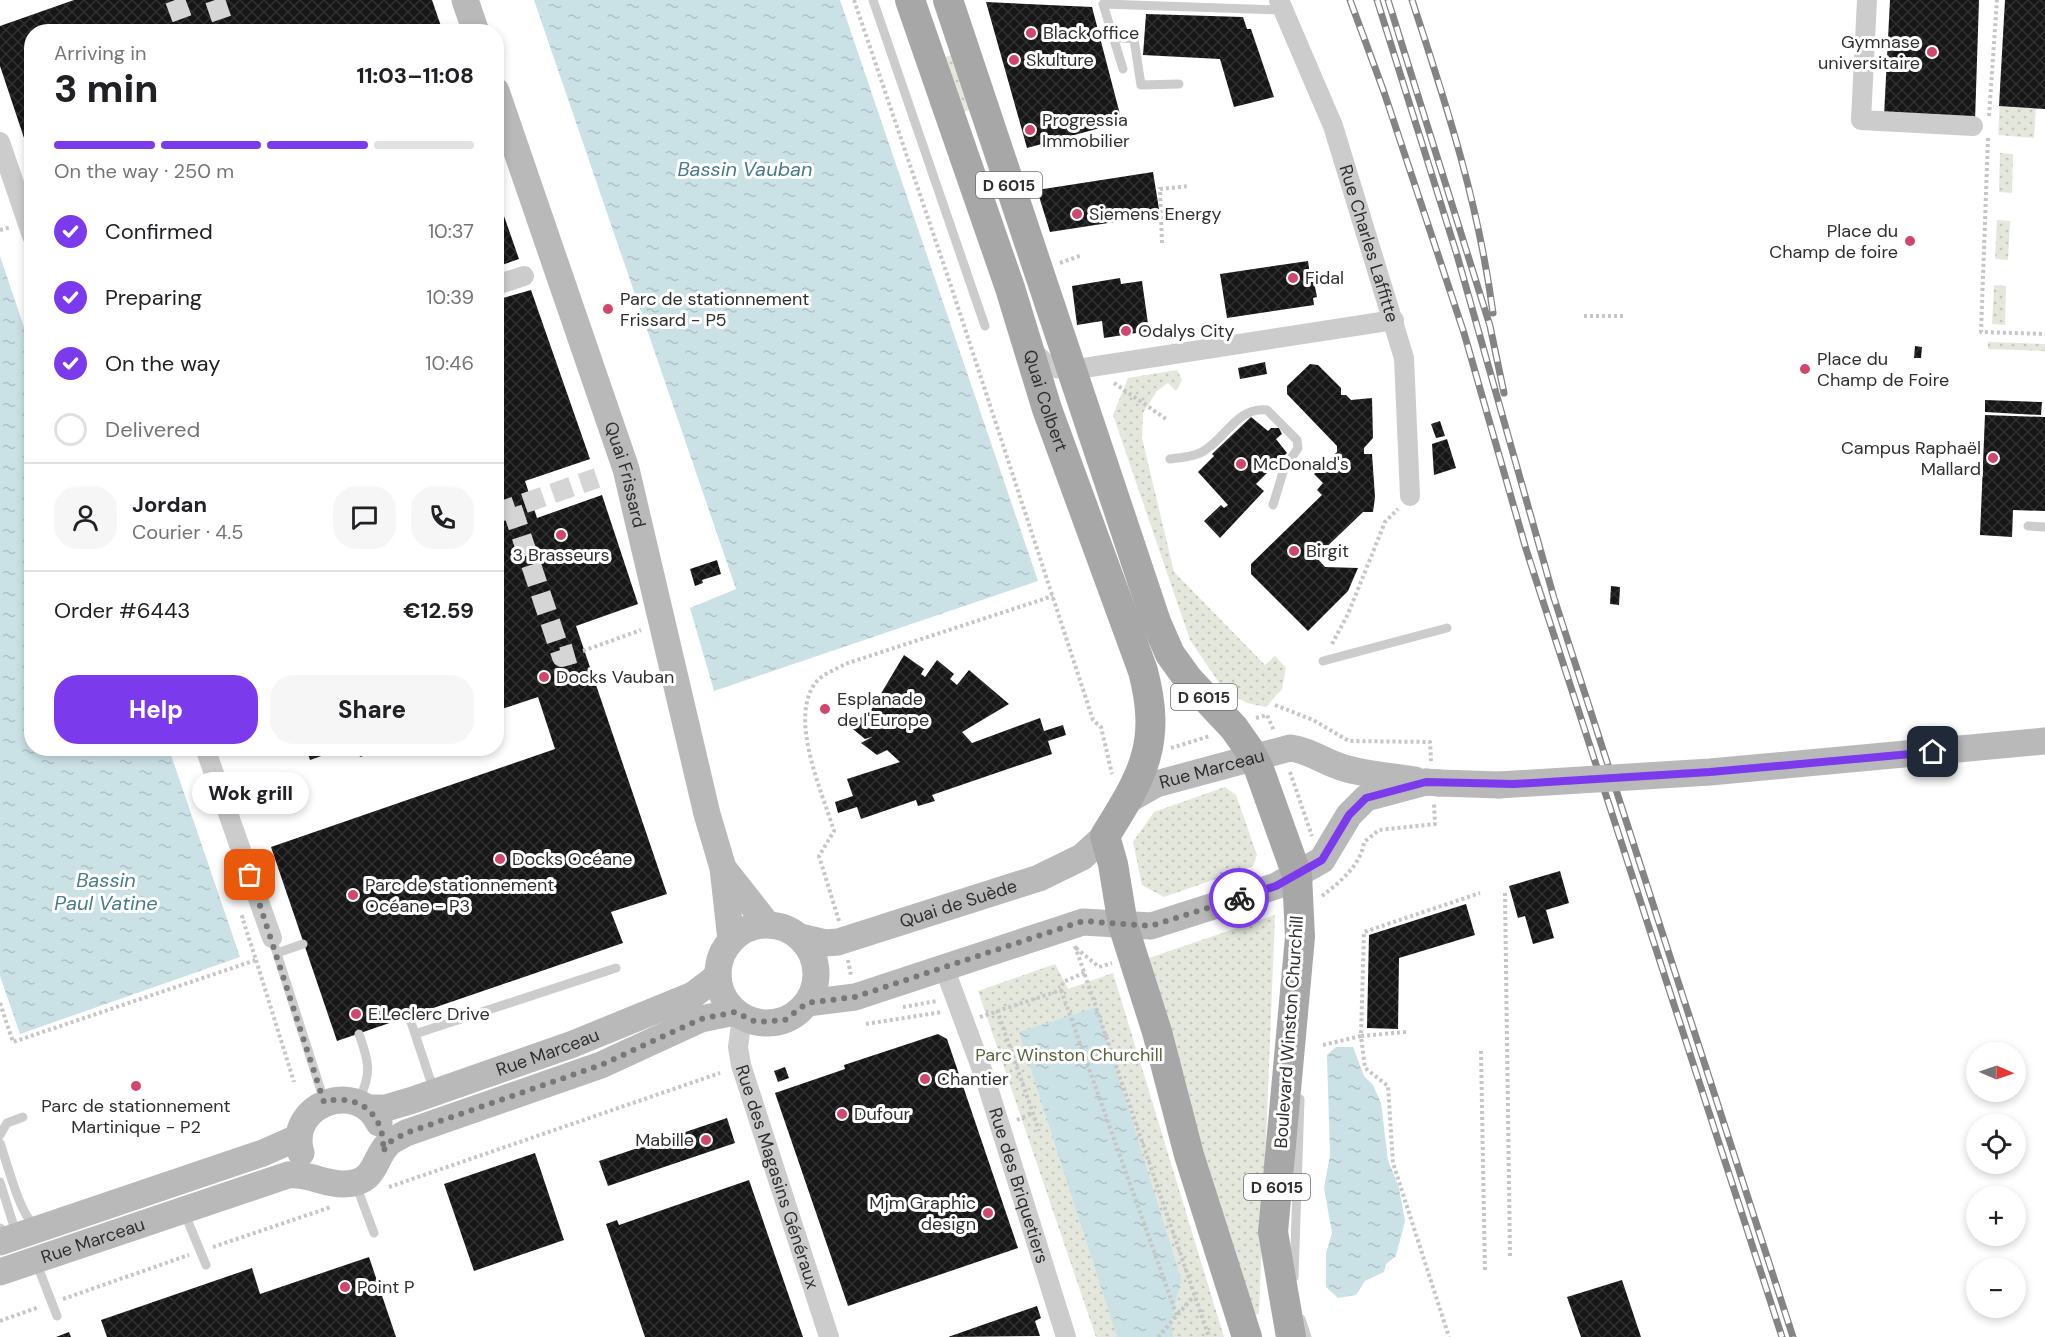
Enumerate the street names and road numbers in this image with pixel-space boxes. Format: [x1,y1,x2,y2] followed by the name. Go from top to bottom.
[1334,162,1404,325] street label: Rue Charles Laffitte
[976,172,1042,198] road number: D 6015
[1018,347,1074,455] street label: Quai Colbert
[599,418,651,530] street label: Quai Frissard
[1171,684,1237,710] road number: D 6015
[1157,743,1267,795] street label: Rue Marceau
[897,874,1020,934] street label: Quai de Suède
[1269,915,1309,1149] street label: Boulevard Winston Churchill
[493,1023,603,1082] street label: Rue Marceau
[730,1062,825,1292] street label: Rue des Magasins Généraux
[983,1105,1054,1267] street label: Rue des Briquetiers
[1244,1174,1310,1200] road number: D 6015
[38,1212,148,1269] street label: Rue Marceau

